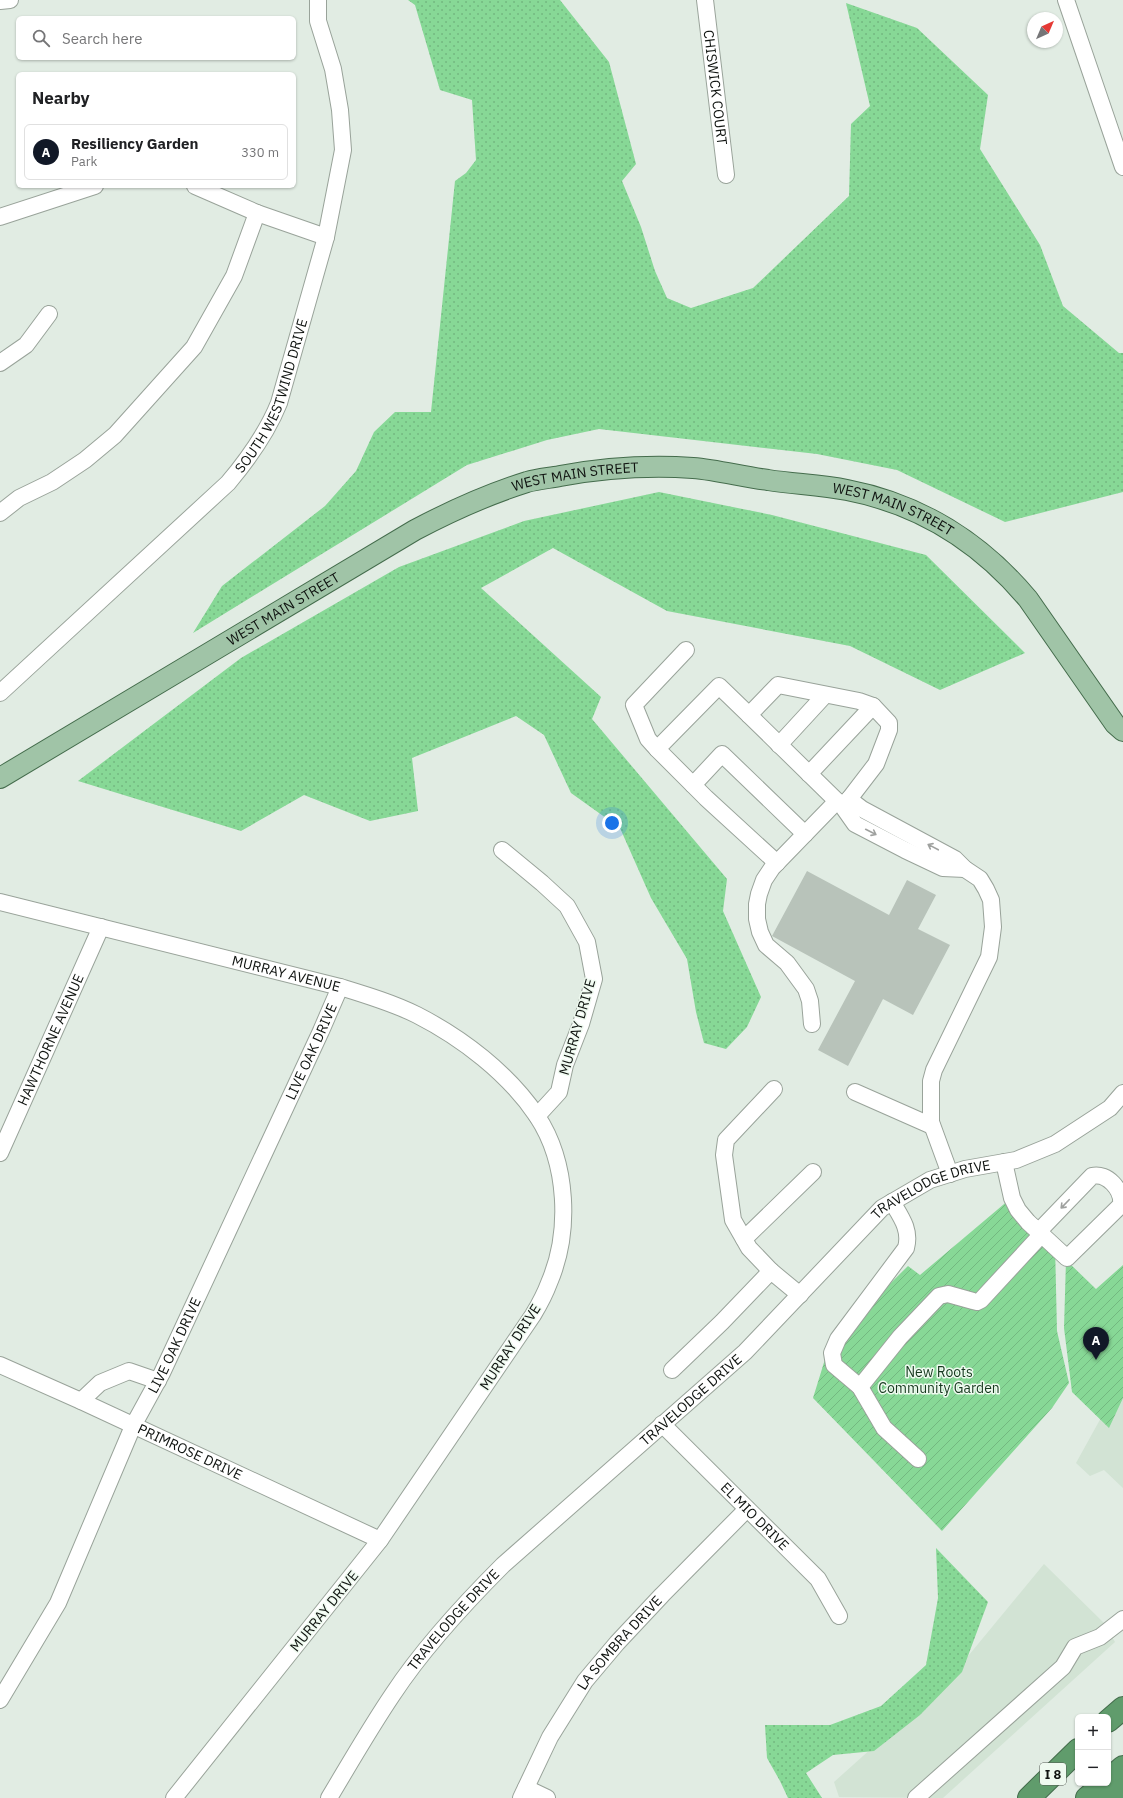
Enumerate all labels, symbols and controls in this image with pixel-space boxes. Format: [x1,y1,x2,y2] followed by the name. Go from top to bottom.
[1027,12,1063,48] north arrow
[16,16,296,60] search box
[30,27,52,49] icon: search
[62,29,142,48] text: Search here
[700,29,731,146] street label: CHISWICK COURT
[32,87,90,109] text: Nearby
[71,134,199,153] text: Resiliency Garden
[42,144,50,161] text: A
[241,144,279,161] text: 330 m
[71,153,97,170] text: Park
[231,317,311,477] street label: SOUTH WESTWIND DRIVE
[509,458,639,495] street label: WEST MAIN STREET
[831,479,957,540] street label: WEST MAIN STREET
[224,568,343,649] street label: WEST MAIN STREET
[602,813,622,833] your location
[865,829,877,837] one-way arrow
[927,843,939,850] one-way arrow
[230,951,342,996] street label: MURRAY AVENUE
[13,971,88,1108] street label: HAWTHORNE AVENUE
[555,977,599,1077] street label: MURRAY DRIVE
[281,1001,341,1103] street label: LIVE OAK DRIVE
[867,1156,992,1223] street label: TRAVELODGE DRIVE
[1061,1199,1070,1209] one-way arrow
[144,1294,205,1396] street label: LIVE OAK DRIVE
[475,1300,545,1394] street label: MURRAY DRIVE
[1083,1327,1109,1360] pin: A
[636,1350,745,1449] street label: TRAVELODGE DRIVE
[878,1363,1000,1397] park label: New Roots Community Garden
[135,1420,245,1484] street label: PRIMROSE DRIVE
[717,1478,793,1554] street label: EL MIO DRIVE
[404,1565,503,1674] street label: TRAVELODGE DRIVE
[286,1567,362,1655] street label: MURRAY DRIVE
[573,1592,666,1693] street label: LA SOMBRA DRIVE
[1075,1714,1111,1786] map controls
[1075,1714,1111,1750] button: +
[1075,1750,1111,1786] button: −
[1040,1763,1066,1785] road number: I 8

